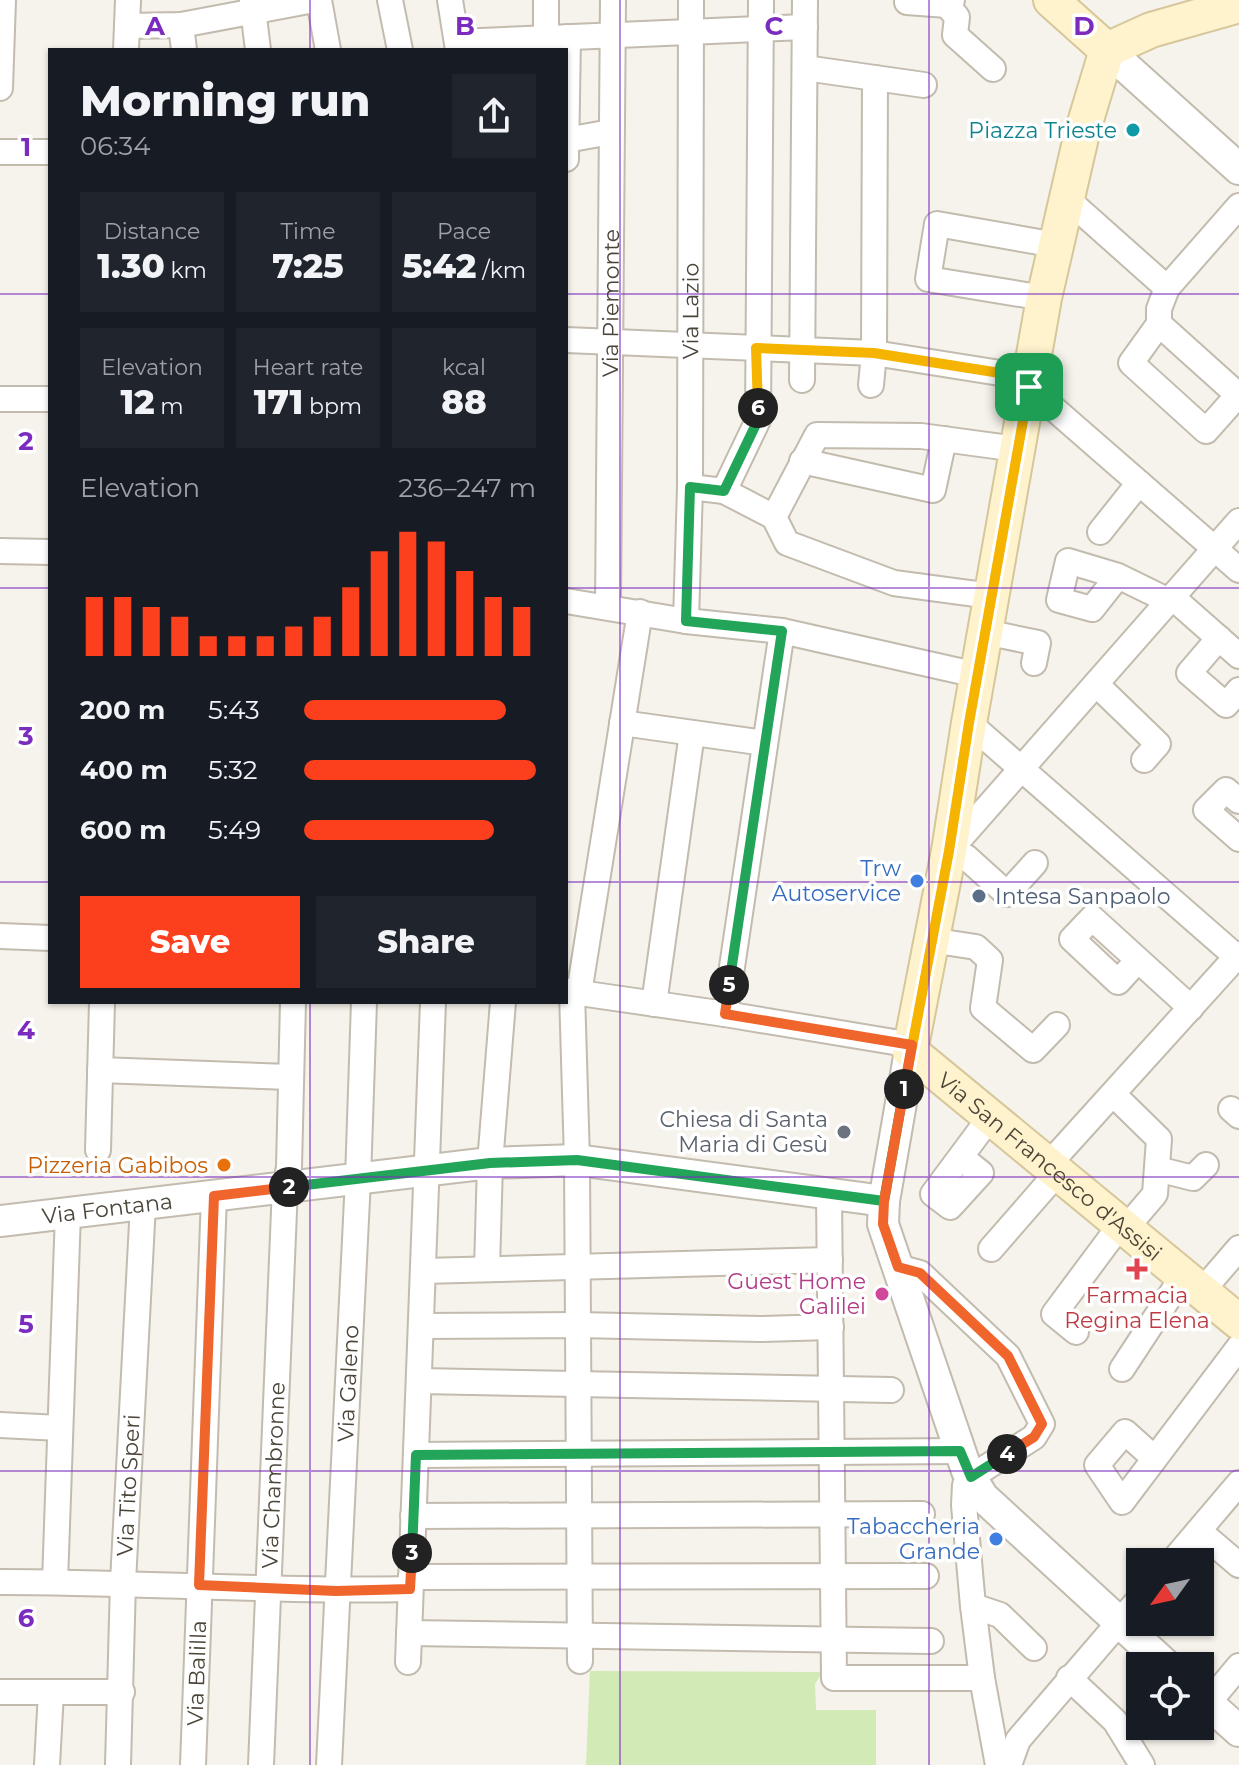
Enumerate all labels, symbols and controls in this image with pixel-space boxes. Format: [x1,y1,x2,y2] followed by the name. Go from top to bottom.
[144,10,166,42] text: A
[455,10,475,42] text: B
[765,10,784,42] text: C
[1073,10,1095,42] text: D
[80,73,370,127] text: Morning run
[452,74,536,158] button: share
[968,117,1117,144] place label: Piazza Trieste
[1124,121,1142,139] marker: Piazza Trieste
[80,130,150,162] text: 06:34
[21,131,31,163] text: 1
[104,218,200,245] text: Distance
[280,218,336,245] text: Time
[437,218,491,245] text: Pace
[597,229,625,377] street label: Via Piemonte
[97,245,165,287] text: 1.30
[272,245,344,287] text: 7:25
[402,245,476,287] text: 5:42
[165,257,207,284] text: km
[476,257,526,284] text: /km
[677,263,704,359] street label: Via Lazio
[995,353,1063,421] pin
[101,354,203,381] text: Elevation
[253,354,363,381] text: Heart rate
[442,354,486,381] text: kcal
[1007,365,1051,409] icon: arrive
[120,381,155,423] text: 12
[254,381,303,423] text: 171
[441,381,487,423] text: 88
[738,388,778,428] pin: 6
[155,393,184,420] text: m
[303,393,362,420] text: bpm
[751,394,765,421] text: 6
[18,425,34,457] text: 2
[80,472,200,504] text: Elevation
[398,472,536,504] text: 236–247 m
[80,694,165,726] text: 200 m
[208,694,260,726] text: 5:43
[17,720,34,752] text: 3
[80,754,168,786] text: 400 m
[208,754,258,786] text: 5:32
[80,814,167,846] text: 600 m
[208,814,261,846] text: 5:49
[772,855,902,907] place label: Trw Autoservice
[908,872,926,890] marker: Trw Autoservice
[995,883,1171,910] place label: Intesa Sanpaolo
[970,887,988,905] marker: Intesa Sanpaolo
[80,896,300,988] button: Save
[316,896,536,988] button: Share
[709,965,749,1005] pin: 5
[722,971,736,998] text: 5
[17,1014,35,1046] text: 4
[932,1066,1167,1267] street label: Via San Francesco d'Assisi
[884,1069,924,1109] pin: 1
[900,1075,908,1102] text: 1
[659,1106,828,1158] place label: Chiesa di Santa Maria di Gesù
[835,1123,853,1141] marker: Chiesa di Santa Maria di Gesù
[27,1152,208,1179] place label: Pizzeria Gabibos
[215,1156,233,1174] marker: Pizzeria Gabibos
[269,1167,309,1207] pin: 2
[283,1173,295,1200] text: 2
[41,1188,174,1230] street label: Via Fontana
[1128,1260,1146,1278] marker: Farmacia Regina Elena
[727,1268,866,1320] place label: Guest Home Galilei
[1064,1282,1210,1334] place label: Farmacia Regina Elena
[873,1285,891,1303] marker: Guest Home Galilei
[18,1308,34,1340] text: 5
[332,1324,365,1443] street label: Via Galeno
[256,1381,291,1569] street label: Via Chambronne
[111,1413,146,1557] street label: Via Tito Speri
[987,1434,1027,1474] pin: 4
[999,1440,1015,1467] text: 4
[847,1513,980,1565] place label: Tabaccheria Grande
[987,1530,1005,1548] marker: Tabaccheria Grande
[392,1533,432,1573] pin: 3
[405,1539,419,1566] text: 3
[1126,1548,1214,1636] north arrow
[1126,1548,1214,1740] map controls
[18,1602,35,1634] text: 6
[181,1620,212,1726] street label: Via Balilla
[1126,1652,1214,1740] button: locate

